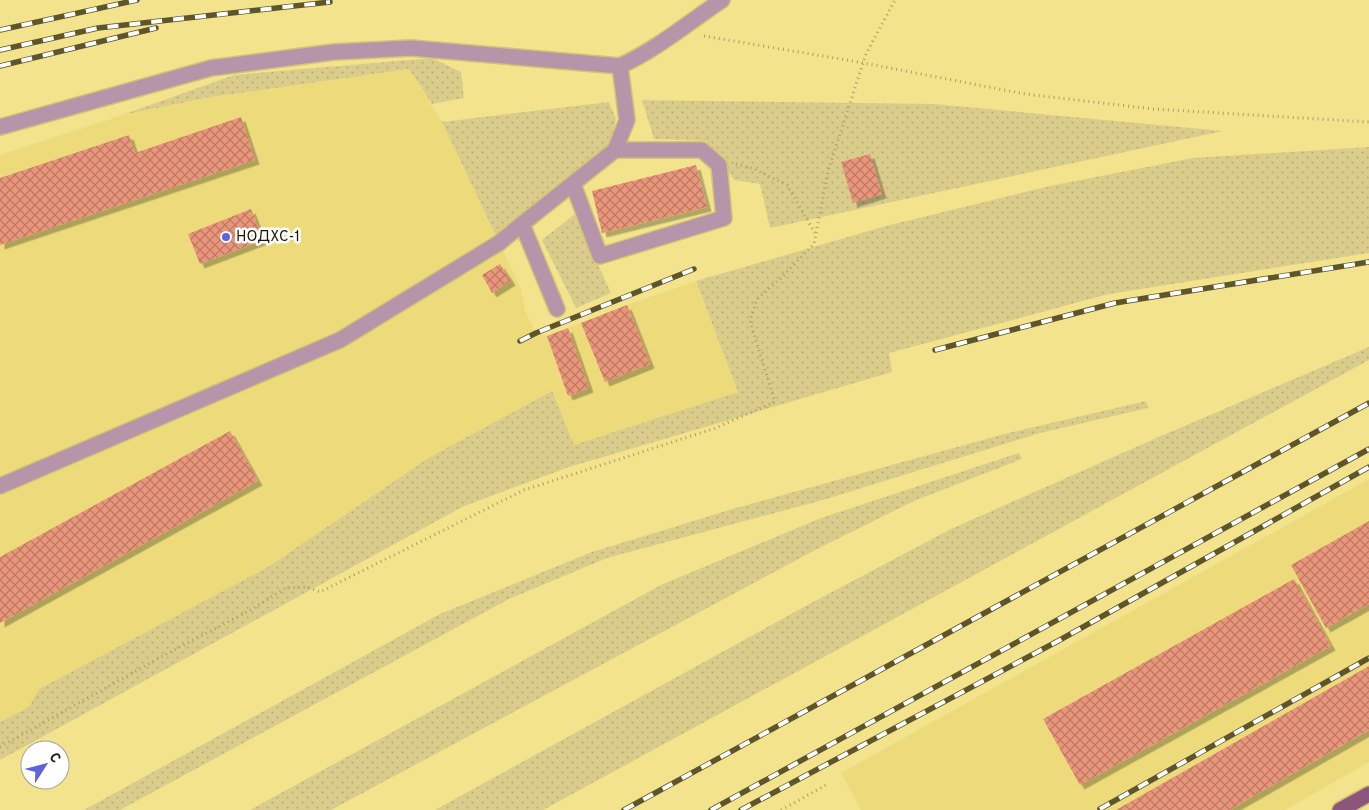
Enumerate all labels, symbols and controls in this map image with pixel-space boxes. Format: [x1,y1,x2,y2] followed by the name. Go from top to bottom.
[236,228,300,247] place label: НОДХС-1
[220,231,232,243] marker: НОДХС-1
[20,740,70,790] north arrow
[45,750,64,767] text: С

